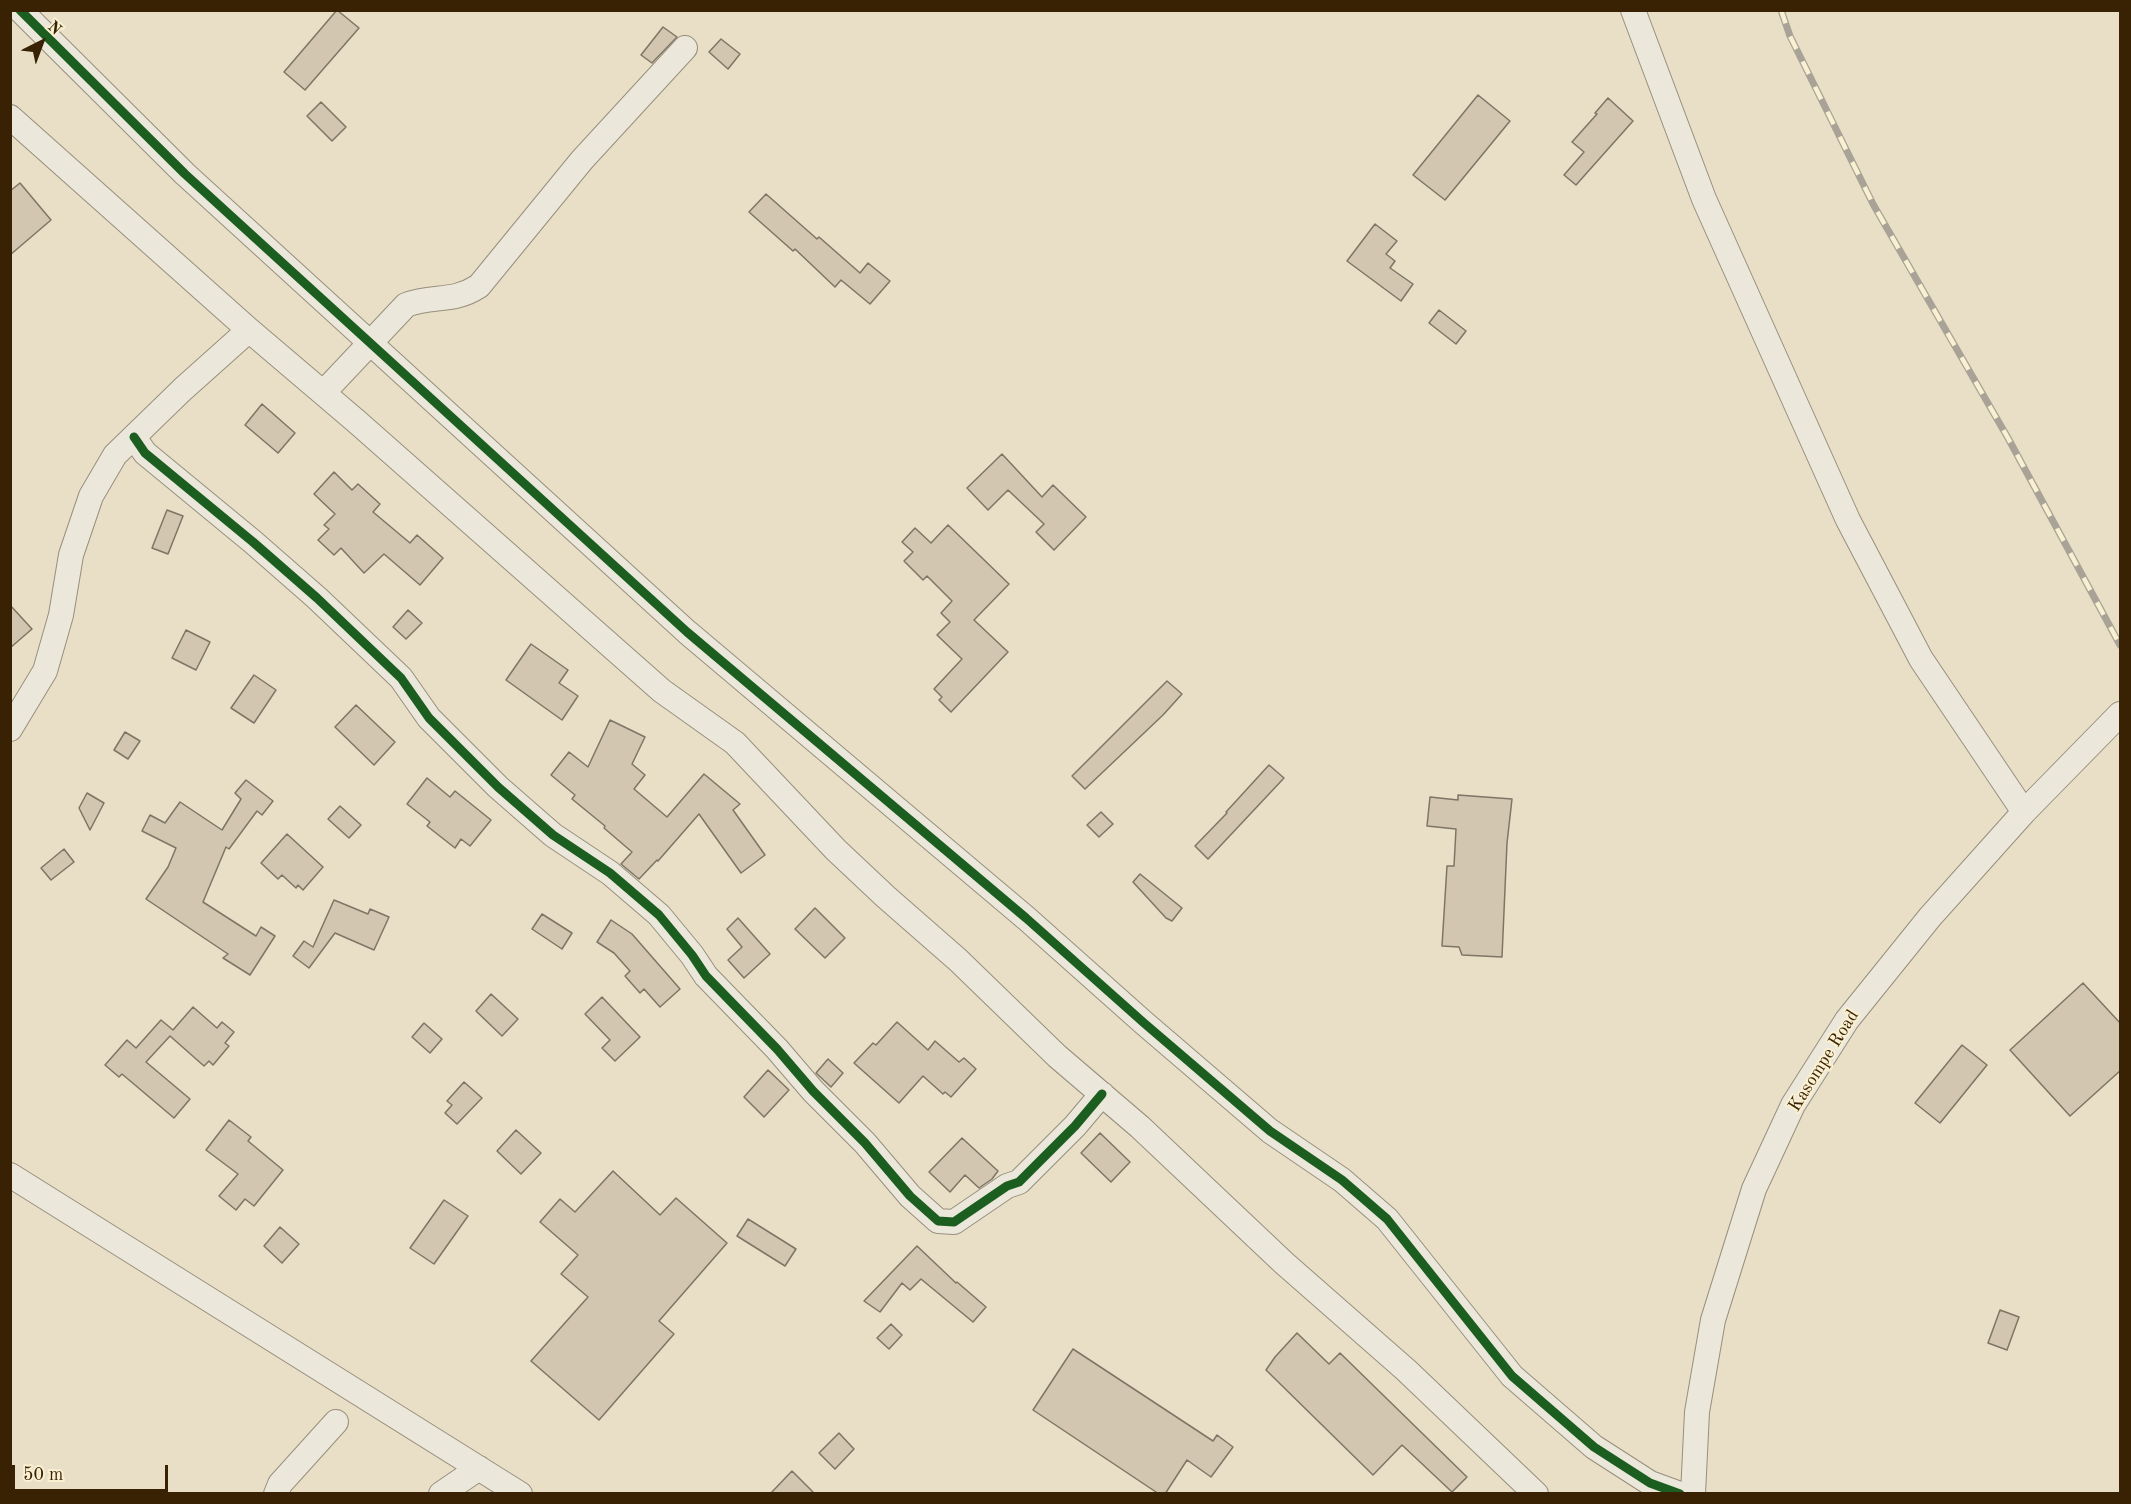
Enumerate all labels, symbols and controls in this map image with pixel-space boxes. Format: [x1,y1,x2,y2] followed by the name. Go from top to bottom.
[12,12,72,72] north arrow
[44,19,64,39] text: N
[1784,1006,1864,1116] street label: Kasompe Road
[15,1453,171,1491] scale bar
[23,1466,63,1484] text: 50 m

